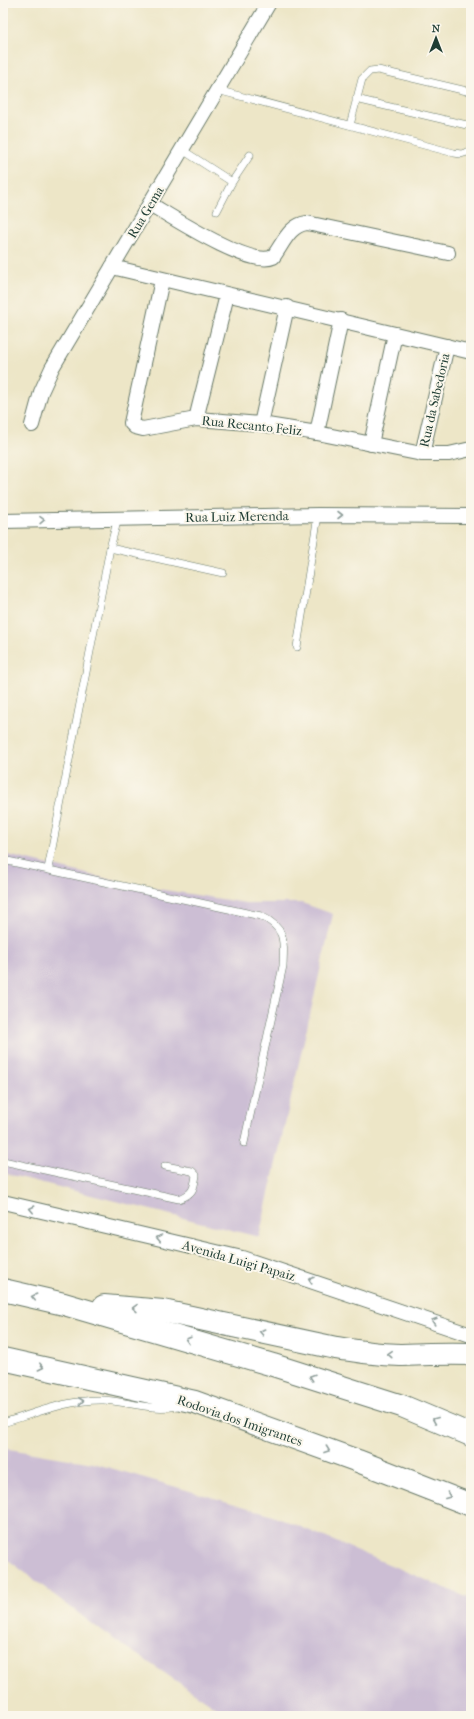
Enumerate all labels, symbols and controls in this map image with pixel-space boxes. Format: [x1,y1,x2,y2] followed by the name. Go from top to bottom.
[416,18,456,58] north arrow
[432,22,441,35] text: N
[124,183,167,241] street label: Rua Gema
[416,351,453,449] street label: Rua da Sabedoria
[201,413,303,438] street label: Rua Recanto Feliz
[185,508,290,525] street label: Rua Luiz Merenda
[337,511,343,519] one-way arrow
[39,516,45,524] one-way arrow
[29,1205,36,1214] one-way arrow
[156,1234,163,1243] one-way arrow
[180,1237,297,1284] street label: Avenida Luigi Papaiz
[308,1277,315,1285] one-way arrow
[31,1293,37,1301] one-way arrow
[132,1304,138,1312] one-way arrow
[431,1317,438,1326] one-way arrow
[259,1329,265,1337] one-way arrow
[185,1336,192,1345] one-way arrow
[387,1350,393,1358] one-way arrow
[38,1363,44,1371] one-way arrow
[309,1374,316,1382] one-way arrow
[175,1392,305,1449] street label: Rodovia dos Imigrantes
[78,1397,84,1406] one-way arrow
[432,1417,440,1425] one-way arrow
[323,1445,330,1453] one-way arrow
[445,1491,452,1499] one-way arrow

